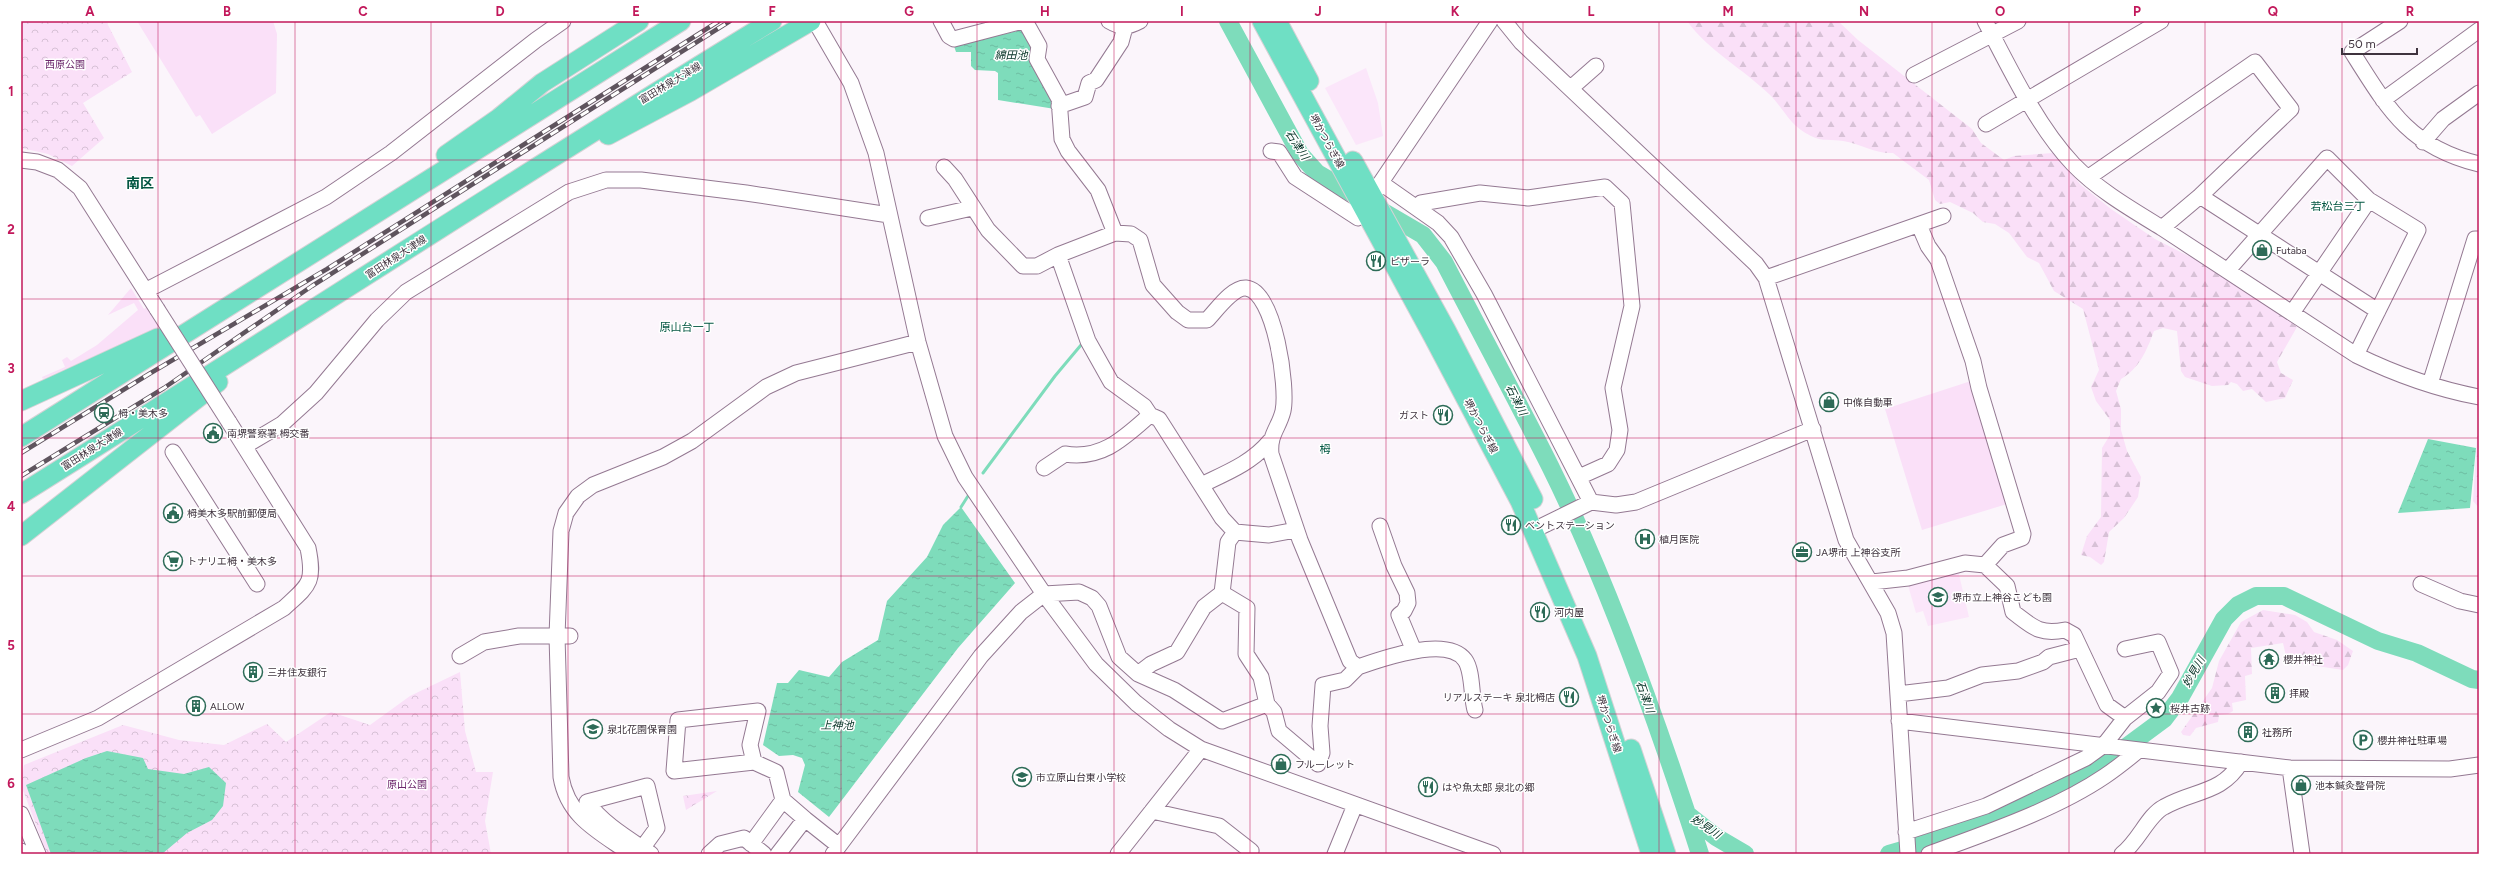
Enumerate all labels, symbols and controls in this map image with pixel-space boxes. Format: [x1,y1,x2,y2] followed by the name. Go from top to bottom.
[85,4,95,19] text: A
[223,4,231,19] text: B
[358,4,368,19] text: C
[495,4,505,19] text: D
[632,4,640,19] text: E
[768,4,776,19] text: F
[904,4,914,19] text: G
[1040,4,1050,19] text: H
[1180,4,1184,19] text: I
[1314,4,1322,19] text: J
[1451,4,1460,19] text: K
[1588,4,1595,19] text: L
[1722,4,1734,19] text: M
[1859,4,1869,19] text: N
[1995,4,2005,19] text: O
[2133,4,2141,19] text: P
[2268,4,2278,19] text: Q
[2406,4,2415,19] text: R
[2342,30,2417,56] scale bar
[2348,37,2376,51] text: 50 m
[995,49,1028,62] water label: 綿田池
[45,58,85,71] park label: 西原公園
[637,59,703,107] street label: 富田林泉大津線
[8,84,14,99] text: 1
[1307,112,1347,170] street label: 堺かつらぎ線
[1283,128,1312,163] water label: 石津川
[126,175,154,192] district label: 南区
[2311,200,2366,213] district label: 若松台三丁
[7,222,15,237] text: 2
[363,232,429,282] street label: 富田林泉大津線
[2251,239,2273,261] shop icon: Futaba
[2276,244,2307,257] place label: Futaba
[1365,250,1387,272] restaurant icon: ピザーラ
[1390,255,1430,268] place label: ピザーラ
[660,321,715,334] district label: 原山台一丁
[7,361,15,376] text: 3
[1503,382,1530,419] water label: 石津川
[1818,391,1840,413] shop icon: 中條自動車
[1461,396,1501,456] street label: 堺かつらぎ線
[1843,396,1893,409] place label: 中條自動車
[93,402,115,424] station icon: 栂・美木多
[1432,404,1454,426] restaurant icon: ガスト
[118,407,168,420] place label: 栂・美木多
[1399,409,1429,422] place label: ガスト
[202,422,224,444] public building icon: 南堺警察署 栂交番
[59,425,125,473] street label: 富田林泉大津線
[227,427,309,440] place label: 南堺警察署 栂交番
[1320,443,1331,456] district label: 栂
[7,499,15,514] text: 4
[162,502,184,524] public building icon: 栂美木多駅前郵便局
[187,507,277,520] place label: 栂美木多駅前郵便局
[1500,514,1522,536] restaurant icon: ベントステーション
[1525,519,1615,532] place label: ベントステーション
[1634,528,1656,550] hospital icon: 植月医院
[1659,533,1699,546] place label: 植月医院
[1791,541,1813,563] office icon: JA堺市 上神谷支所
[1816,546,1900,559] place label: JA堺市 上神谷支所
[162,550,184,572] supermarket icon: トナリエ栂・美木多
[187,555,277,568] place label: トナリエ栂・美木多
[1927,586,1949,608] school or university icon: 堺市立上神谷こども園
[1952,591,2052,604] place label: 堺市立上神谷こども園
[1529,601,1551,623] restaurant icon: 河内屋
[1554,606,1584,619] place label: 河内屋
[7,638,15,653] text: 5
[2258,648,2280,670] temple icon: 櫻井神社
[2283,653,2323,666] place label: 櫻井神社
[2180,654,2208,690] water label: 妙見川
[242,661,264,683] building icon: 三井住友銀行
[267,666,327,679] place label: 三井住友銀行
[1633,679,1657,716] water label: 石津川
[2264,682,2286,704] building icon: 拝殿
[1558,686,1580,708] restaurant icon: リアルステーキ 泉北栂店
[2289,687,2309,700] place label: 拝殿
[1443,691,1555,704] place label: リアルステーキ 泉北栂店
[1594,693,1624,755] street label: 堺かつらぎ線
[185,695,207,717] building icon: ALLOW
[2145,697,2167,719] place icon: 桜井古跡
[210,700,245,713] place label: ALLOW
[2170,702,2210,715] place label: 桜井古跡
[582,718,604,740] school or university icon: 泉北花園保育園
[821,719,854,732] water label: 上神池
[2237,721,2259,743] building icon: 社務所
[607,723,677,736] place label: 泉北花園保育園
[2262,726,2292,739] place label: 社務所
[2352,729,2374,751] parking icon: 櫻井神社駐車場
[2377,734,2447,747] place label: 櫻井神社駐車場
[1270,753,1292,775] shop icon: フルーレット
[1295,758,1355,771] place label: フルーレット
[1011,766,1033,788] school or university icon: 市立原山台東小学校
[1036,771,1126,784] place label: 市立原山台東小学校
[2290,774,2312,796] shop icon: 池本鍼灸整骨院
[7,776,15,791] text: 6
[1417,776,1439,798] restaurant icon: はや魚太郎 泉北の郷
[387,778,427,791] park label: 原山公園
[2315,779,2385,792] place label: 池本鍼灸整骨院
[1442,781,1534,794] place label: はや魚太郎 泉北の郷
[1689,812,1724,842] water label: 妙見川

